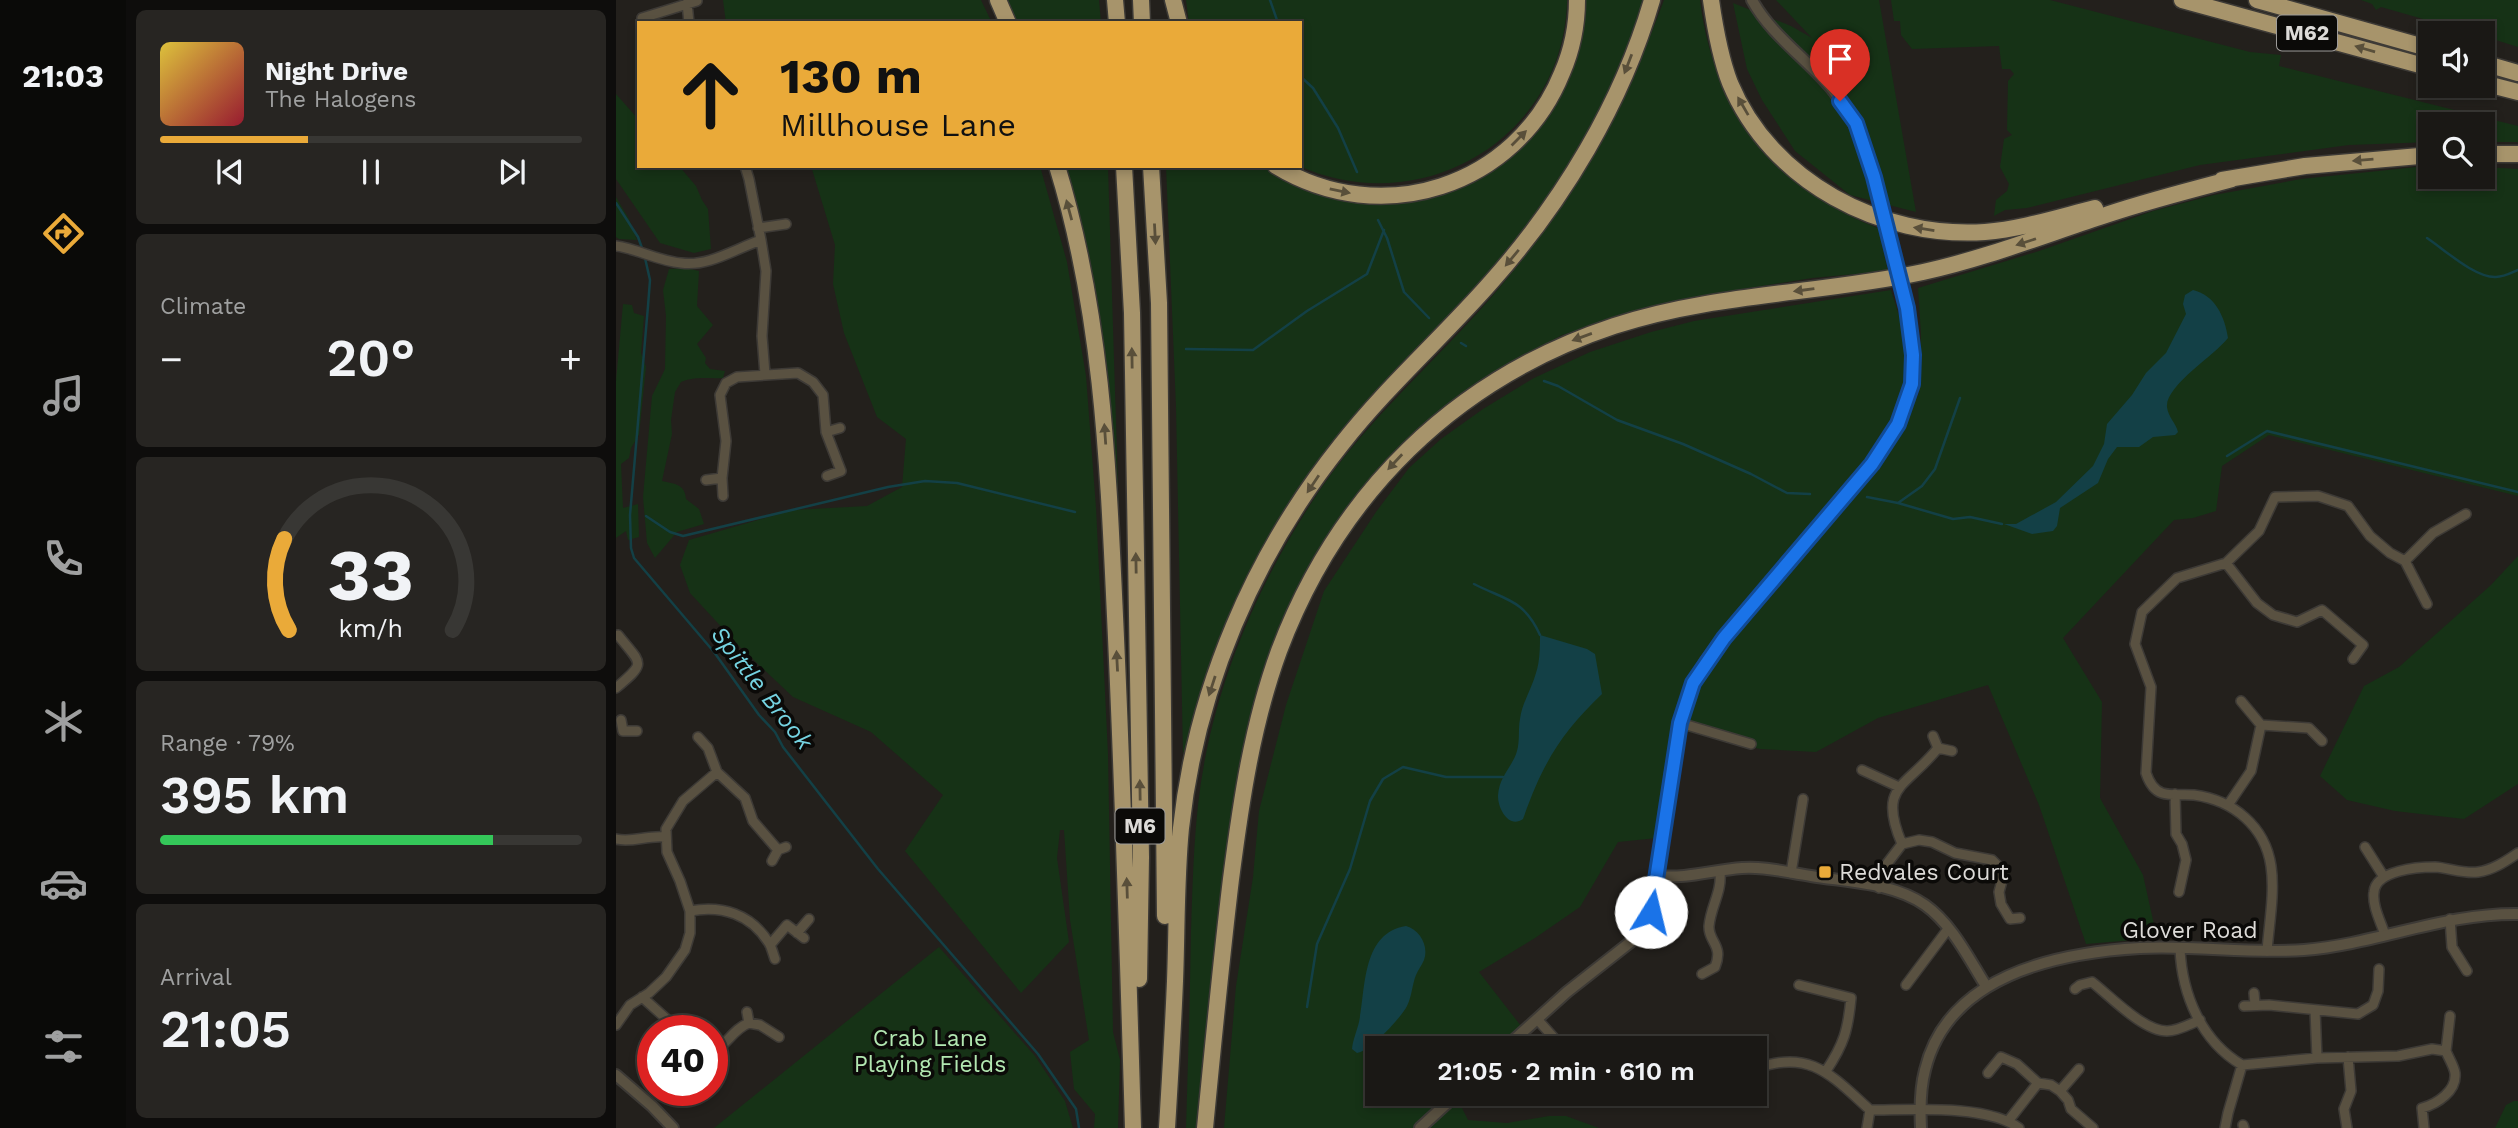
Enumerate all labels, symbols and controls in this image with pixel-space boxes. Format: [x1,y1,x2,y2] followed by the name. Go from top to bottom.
[2277,16,2337,50] road number: M62
[2418,21,2495,189] map controls
[2418,21,2495,98] button: sound
[1810,29,1870,101] pin
[1821,40,1859,78] icon: arrive
[2354,43,2376,54] one-way arrow
[780,47,922,105] text: 130 m
[665,49,756,140] icon: ahead
[1623,54,1634,75] one-way arrow
[265,56,408,86] text: Night Drive
[22,57,104,95] text: 21:03
[265,86,416,113] text: The Halogens
[1737,96,1749,116] one-way arrow
[780,106,1016,144] text: Millhouse Lane
[2418,112,2495,189] button: search
[1511,130,1528,147] one-way arrow
[211,153,249,191] icon: previous
[352,153,390,191] icon: pause
[493,153,531,191] icon: next
[2352,155,2374,166] one-way arrow
[1329,185,1351,196] one-way arrow
[1063,199,1074,221] one-way arrow
[39,209,88,258] icon: directions
[1913,223,1935,234] one-way arrow
[1150,224,1161,246] one-way arrow
[2015,237,2036,247] one-way arrow
[1505,250,1520,267] one-way arrow
[1793,284,1815,295] one-way arrow
[160,293,246,320] text: Climate
[327,328,415,389] text: 20°
[1572,332,1593,343] one-way arrow
[160,337,183,381] text: −
[559,337,582,381] text: +
[1127,347,1138,369] one-way arrow
[39,371,88,420] icon: music
[1099,423,1110,445] one-way arrow
[1387,453,1403,470] one-way arrow
[1307,474,1320,493] one-way arrow
[328,532,414,618] text: 33
[39,534,88,583] icon: phone
[1130,552,1142,574] one-way arrow
[339,614,403,643] text: km/h
[705,621,819,756] water label: Spittle Brook
[1112,650,1123,672] one-way arrow
[1207,676,1217,697] one-way arrow
[39,697,88,746] icon: climate
[160,730,295,757] text: Range · 79%
[160,765,349,826] text: 395 km
[1134,779,1145,801] one-way arrow
[1116,808,1164,844] road number: M6
[39,859,88,908] icon: car
[1839,859,2009,886] place label: Redvales Court
[1817,864,1833,880] marker: Redvales Court
[1614,875,1688,949] position arrow
[1121,877,1132,899] one-way arrow
[2122,917,2258,944] street label: Glover Road
[160,964,232,991] text: Arrival
[160,999,291,1060] text: 21:05
[637,1015,728,1106] speed limit sign: 40
[39,1022,88,1071] icon: filters
[854,1025,1006,1078] park label: Crab Lane Playing Fields
[1437,1056,1695,1086] text: 21:05 · 2 min · 610 m

